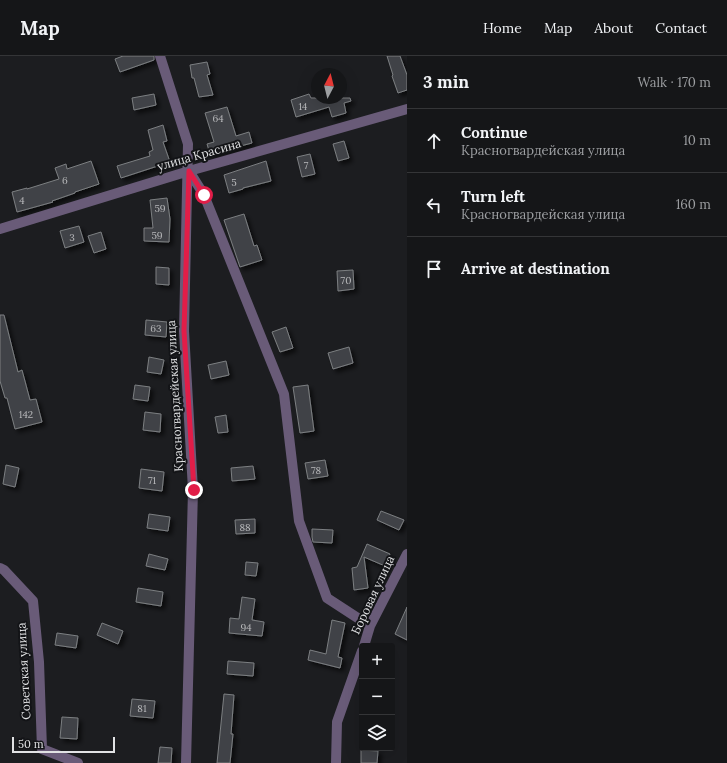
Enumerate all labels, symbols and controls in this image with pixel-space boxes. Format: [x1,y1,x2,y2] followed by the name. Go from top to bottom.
[20,16,60,40] text: Map
[483,19,522,37] text: Home
[544,19,572,37] text: Map
[594,19,633,37] text: About
[655,19,707,37] text: Contact
[311,68,347,104] north arrow
[423,71,469,93] text: 3 min
[637,74,711,91] text: Walk · 170 m
[298,100,308,113] house number: 14
[212,112,224,125] house number: 64
[461,123,527,142] text: Continue
[423,130,445,152] icon: ahead
[683,132,711,149] text: 10 m
[155,135,243,174] street label: улица Красина
[461,142,625,159] text: Красногвардейская улица
[304,159,309,172] house number: 7
[62,174,68,187] house number: 6
[231,176,237,189] house number: 5
[195,186,213,204] route start
[461,187,525,206] text: Turn left
[19,194,25,207] house number: 4
[423,194,445,216] icon: left
[676,196,711,213] text: 160 m
[154,202,166,215] house number: 59
[461,206,625,223] text: Красногвардейская улица
[151,229,163,242] house number: 59
[69,231,75,244] house number: 3
[423,258,445,280] icon: arrive
[461,259,610,278] text: Arrive at destination
[341,274,351,287] house number: 70
[163,320,186,472] street label: Красногвардейская улица
[150,322,162,335] house number: 63
[19,408,33,421] house number: 142
[311,464,321,477] house number: 78
[148,474,156,487] house number: 71
[185,481,203,499] route end
[239,521,251,534] house number: 88
[348,553,397,637] street label: Боровая улица
[240,621,252,634] house number: 94
[13,622,34,720] street label: Советская улица
[359,643,395,751] map controls
[359,643,395,679] button: +
[359,679,395,715] button: −
[137,702,147,715] house number: 81
[359,715,395,751] button: layers
[12,735,115,754] scale bar
[18,737,44,751] text: 50 m

